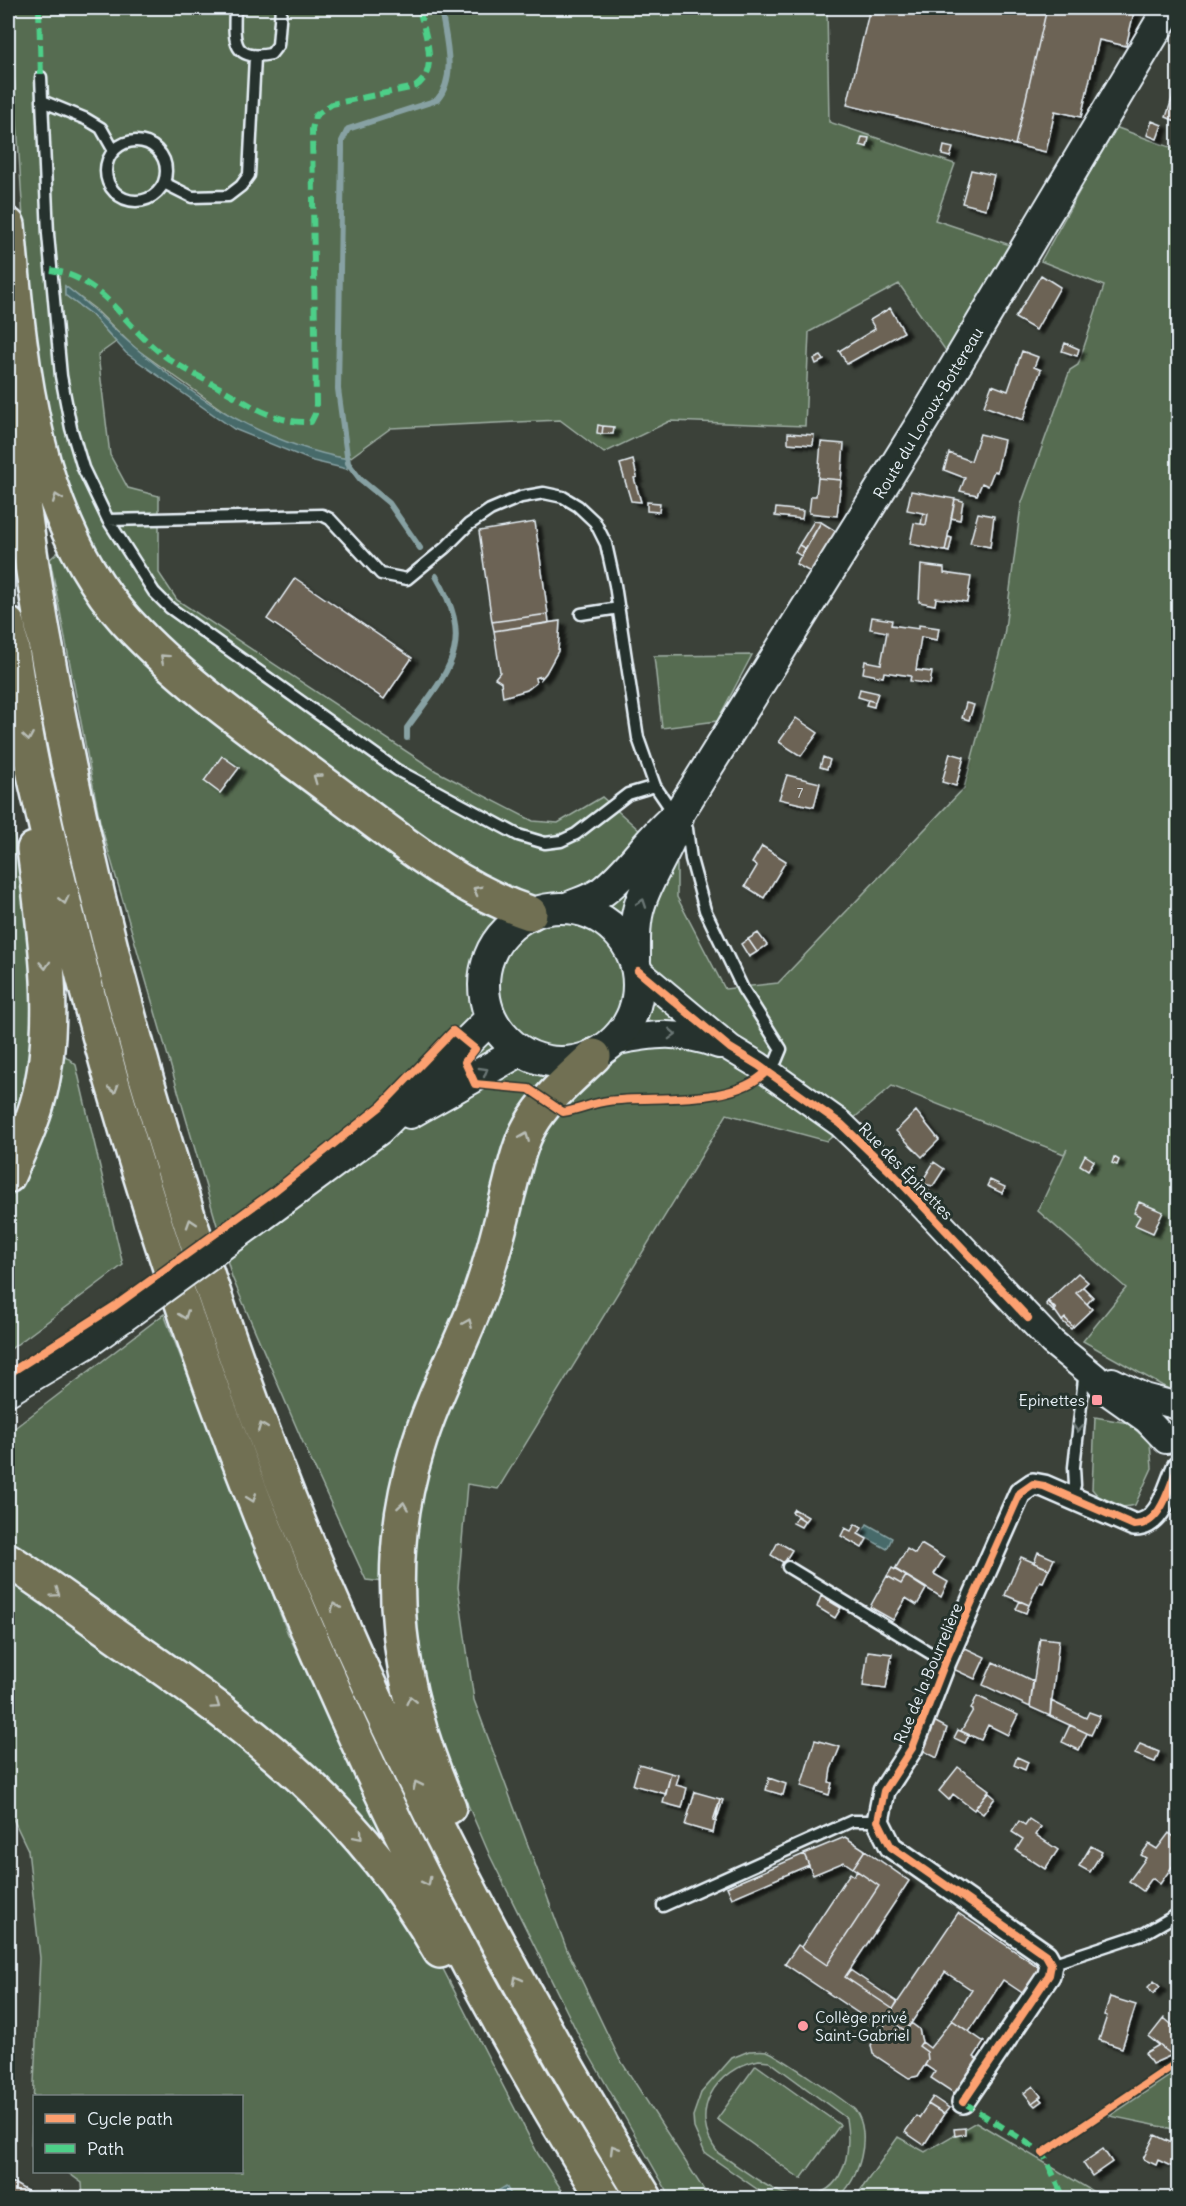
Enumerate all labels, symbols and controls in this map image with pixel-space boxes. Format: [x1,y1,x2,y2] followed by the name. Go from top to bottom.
[869,324,987,502] street label: Route du Loroux-Bottereau
[52,493,64,504] one-way arrow
[160,654,171,665] one-way arrow
[21,732,33,741] one-way arrow
[313,775,324,786] one-way arrow
[797,784,804,802] house number: 7
[472,886,483,898] one-way arrow
[57,895,70,905] one-way arrow
[634,898,647,908] one-way arrow
[38,960,51,969] one-way arrow
[667,1028,676,1041] one-way arrow
[478,1067,489,1078] one-way arrow
[107,1083,119,1093] one-way arrow
[855,1118,957,1224] street label: Rue des Épinettes
[518,1132,530,1143] one-way arrow
[186,1218,198,1229] one-way arrow
[177,1309,190,1320] one-way arrow
[460,1318,472,1329] one-way arrow
[1019,1390,1085,1410] place label: Epinettes
[1090,1393,1104,1407] marker: Epinettes
[257,1422,269,1433] one-way arrow
[1072,1423,1085,1432] one-way arrow
[245,1491,257,1502] one-way arrow
[397,1502,409,1511] one-way arrow
[49,1586,60,1597] one-way arrow
[889,1600,967,1746] street label: Rue de la Bourrelière
[330,1603,342,1614] one-way arrow
[406,1695,419,1705] one-way arrow
[209,1698,220,1709] one-way arrow
[412,1780,424,1791] one-way arrow
[352,1829,363,1840] one-way arrow
[420,1876,431,1887] one-way arrow
[513,1975,524,1986] one-way arrow
[815,2007,909,2045] place label: Collège privé Saint-Gabriel
[796,2019,810,2033] marker: Collège privé Saint-Gabriel
[33,2095,243,2173] legend
[87,2107,173,2130] text: Cycle path
[87,2137,124,2160] text: Path
[610,2145,622,2155] one-way arrow

